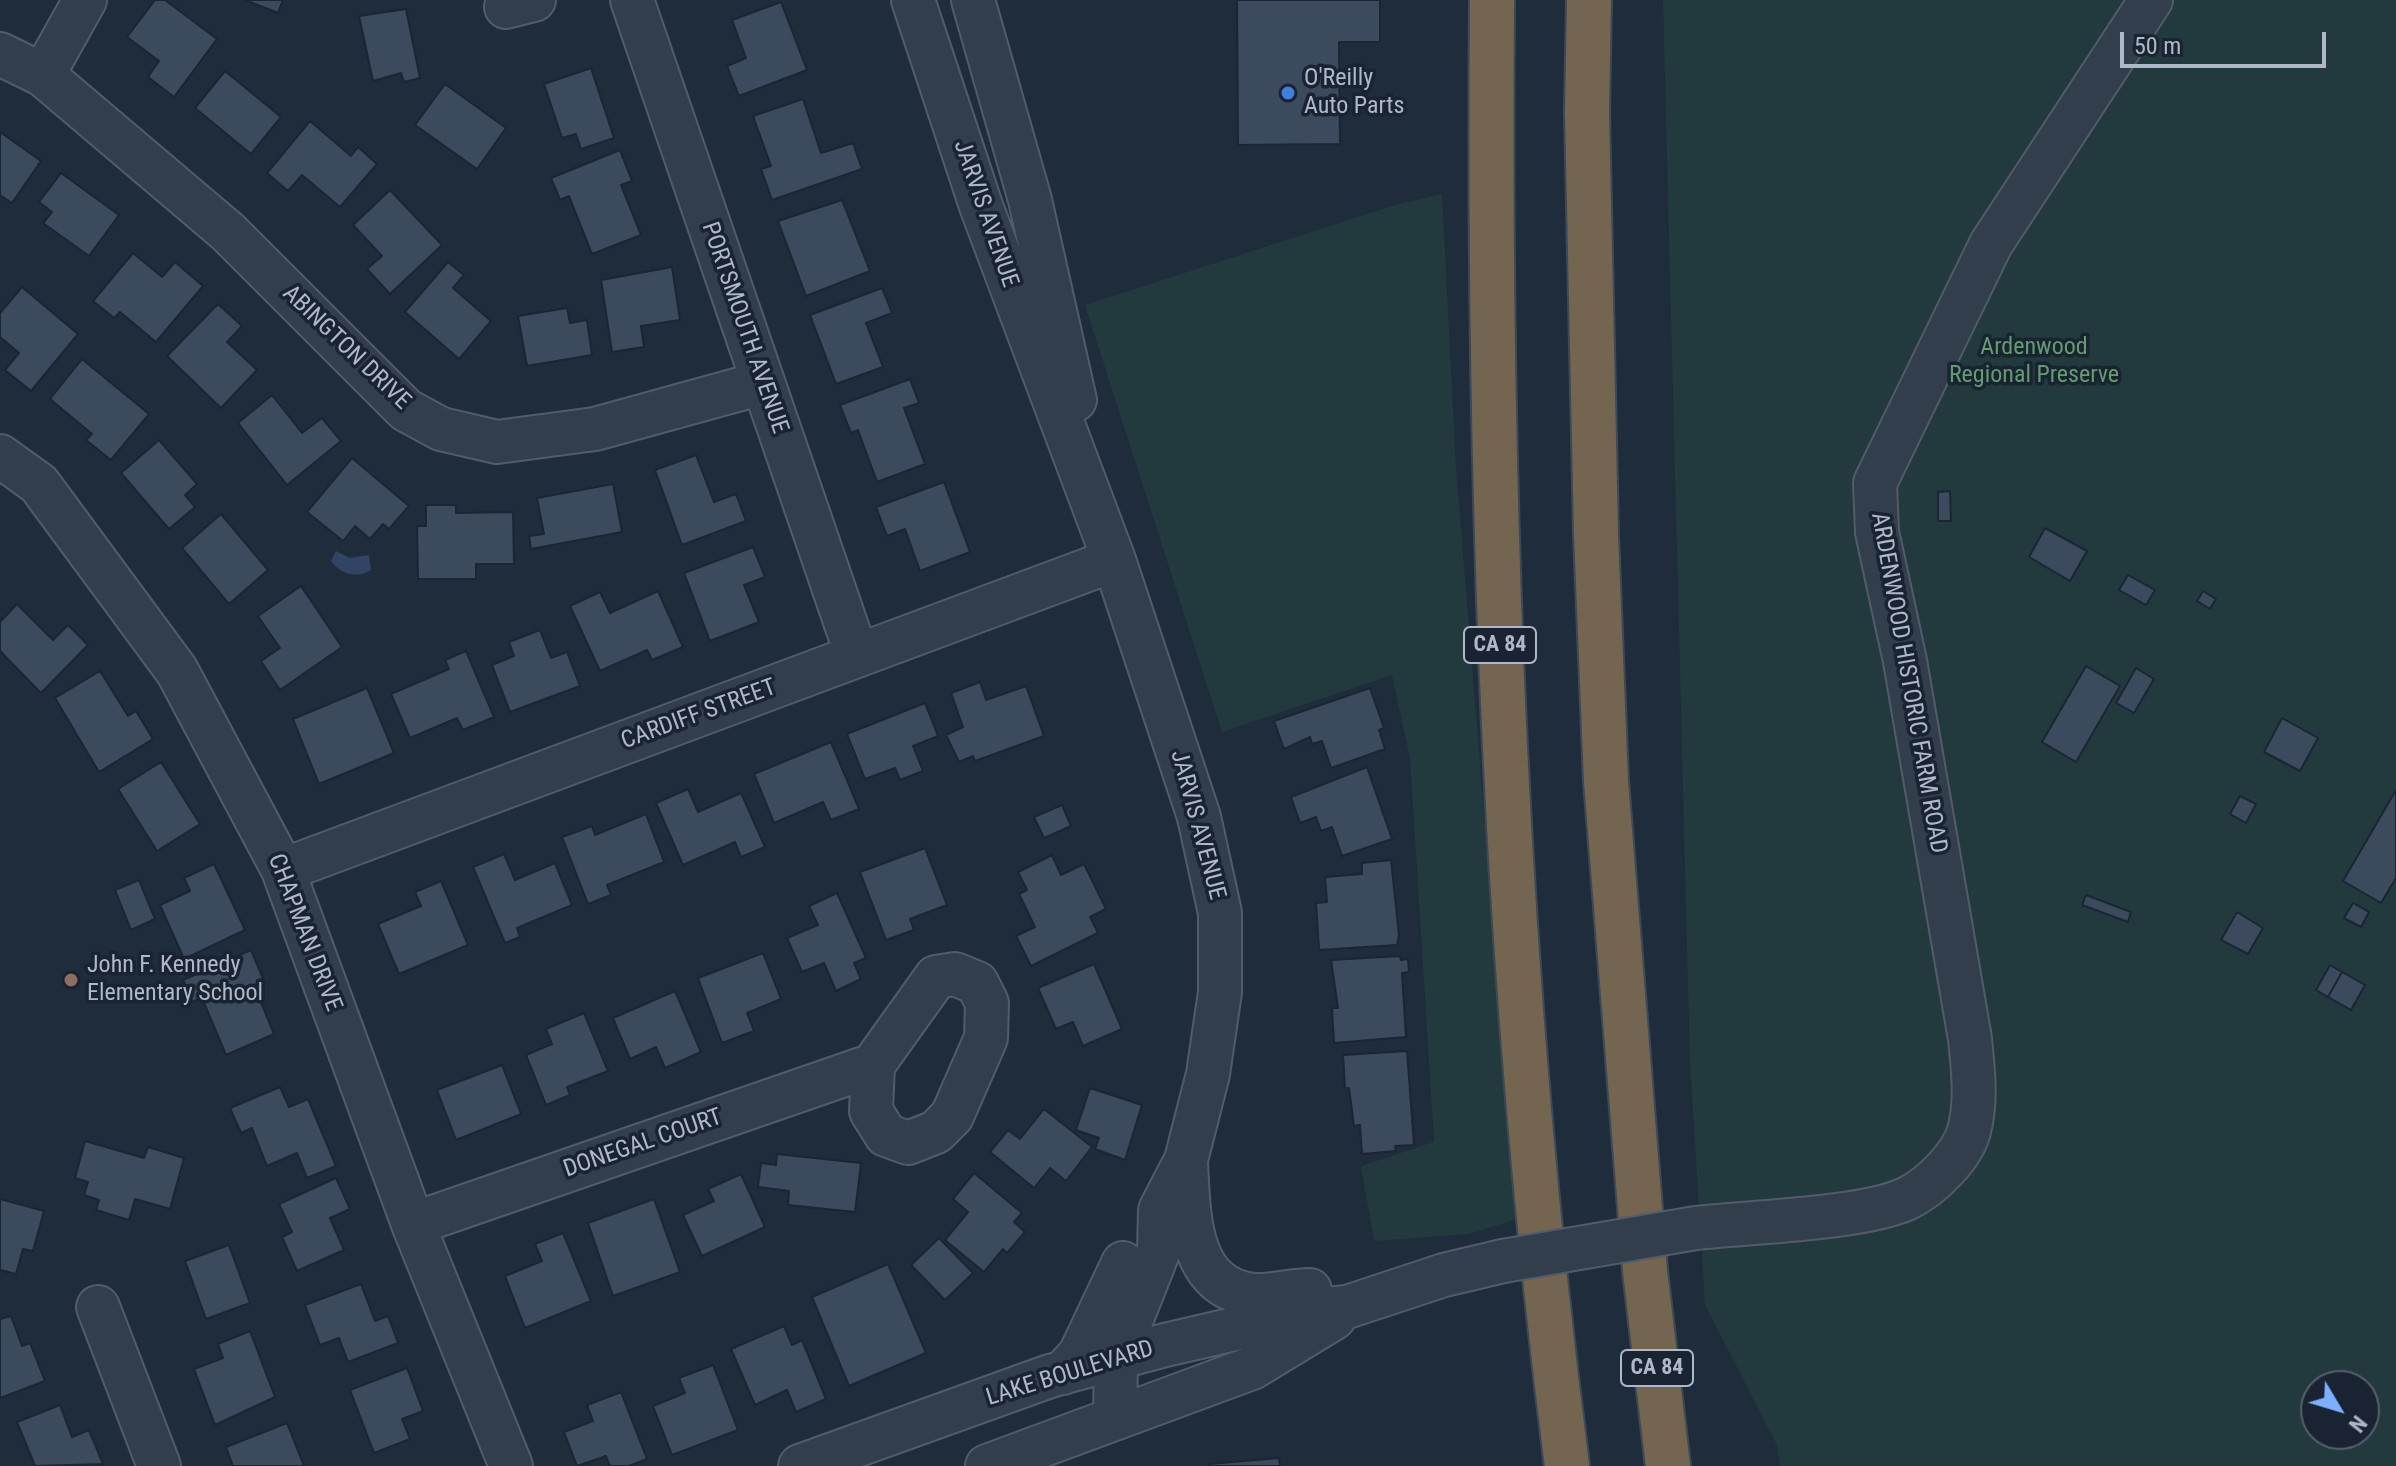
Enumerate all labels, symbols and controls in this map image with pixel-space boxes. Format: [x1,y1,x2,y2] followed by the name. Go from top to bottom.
[2124,16,2330,66] scale bar
[2134,32,2181,60] text: 50 m
[1304,65,1404,121] place label: O'Reilly Auto Parts
[1279,84,1297,102] marker: O'Reilly Auto Parts
[946,137,1024,291] street label: JARVIS AVENUE
[694,219,794,437] street label: PORTSMOUTH AVENUE
[276,280,416,416] street label: ABINGTON DRIVE
[1949,334,2119,390] park label: Ardenwood Regional Preserve
[1864,510,1952,856] street label: ARDENWOOD HISTORIC FARM ROAD
[1464,627,1536,663] road number: CA 84
[618,674,780,756] street label: CARDIFF STREET
[1163,747,1231,903] street label: JARVIS AVENUE
[261,850,347,1016] street label: CHAPMAN DRIVE
[87,952,263,1008] place label: John F. Kennedy Elementary School
[62,971,80,989] marker: John F. Kennedy Elementary School
[560,1103,726,1185] street label: DONEGAL COURT
[983,1335,1157,1413] street label: LAKE BOULEVARD
[1621,1350,1693,1386] road number: CA 84
[2300,1370,2380,1450] north arrow
[2344,1411,2372,1437] text: N

